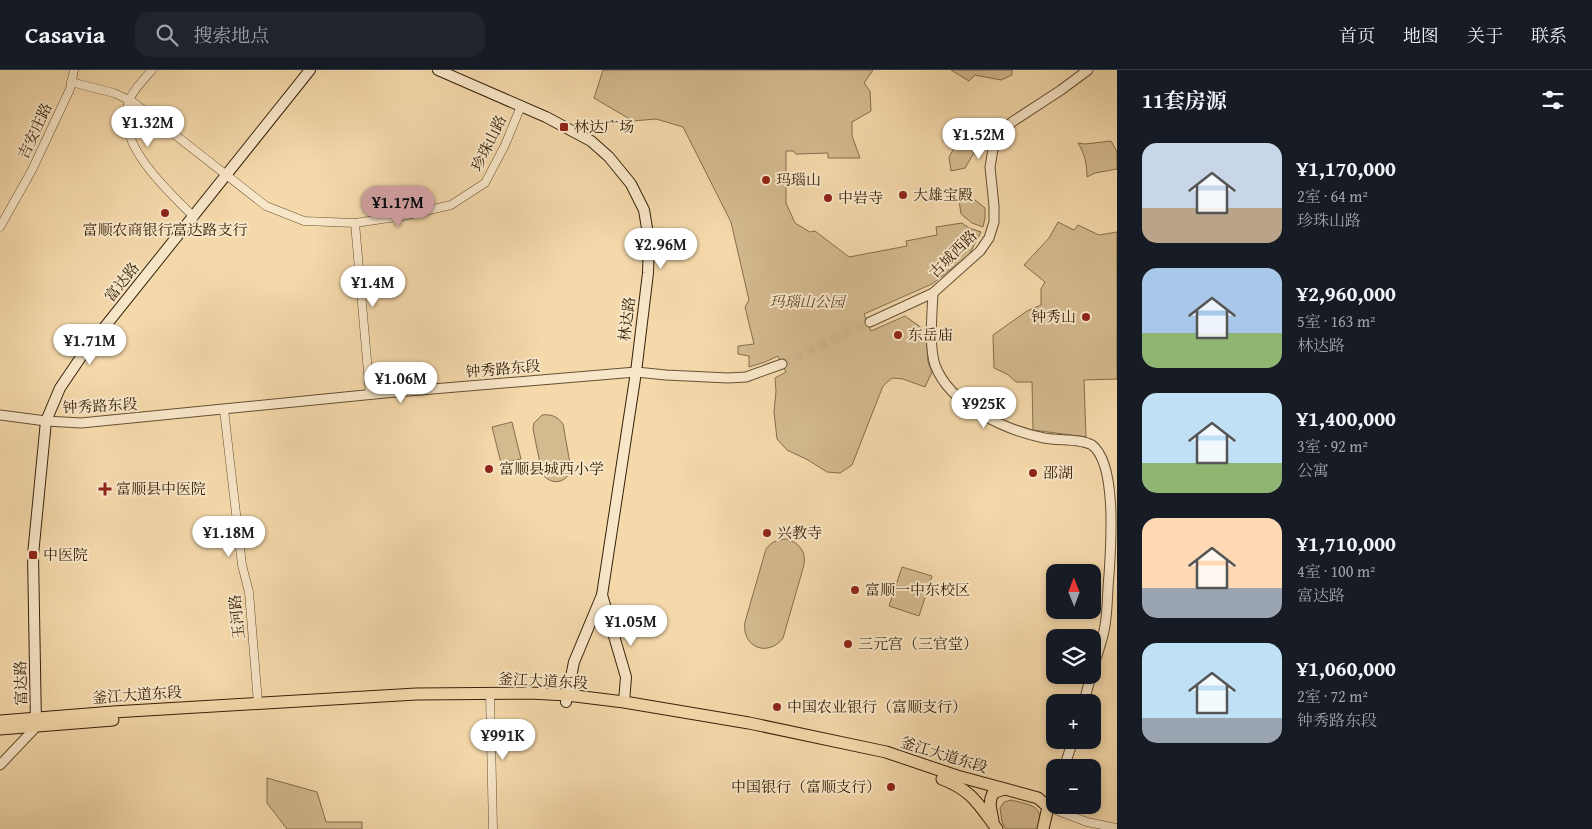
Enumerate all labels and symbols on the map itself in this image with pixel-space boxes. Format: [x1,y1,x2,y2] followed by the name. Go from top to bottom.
[12,99,57,162] street label: 吉安庄路
[107,106,189,148] pin: ¥1.32M
[466,111,511,174] street label: 珍珠山路
[574,116,634,137] place label: 林达广场
[938,118,1020,160] pin: ¥1.52M
[558,121,570,133] marker: 林达广场
[776,169,821,190] place label: 玛瑙山
[760,174,772,186] marker: 玛瑙山
[913,184,973,205] place label: 大雄宝殿
[357,186,439,228] pin: ¥1.17M
[838,187,883,208] place label: 中岩寺
[897,189,909,201] marker: 大雄宝殿
[822,192,834,204] marker: 中岩寺
[159,207,171,219] marker: 富顺农商银行富达路支行
[82,219,248,240] place label: 富顺农商银行富达路支行
[924,225,981,282] street label: 古城西路
[620,228,702,270] pin: ¥2.96M
[99,258,144,306] street label: 富达路
[338,266,408,308] pin: ¥1.4M
[769,291,846,312] park label: 玛瑙山公园
[613,295,640,343] street label: 林达路
[1031,306,1076,327] place label: 钟秀山
[1080,311,1092,323] marker: 钟秀山
[49,324,131,366] pin: ¥1.71M
[908,324,953,345] place label: 东岳庙
[892,329,904,341] marker: 东岳庙
[465,355,541,382] street label: 钟秀路东段
[360,362,442,404] pin: ¥1.06M
[949,386,1019,429] pin: ¥925K
[62,393,138,418] street label: 钟秀路东段
[499,458,604,479] place label: 富顺县城西小学
[1043,462,1073,483] place label: 邵湖
[483,463,495,475] marker: 富顺县城西小学
[1027,467,1039,479] marker: 邵湖
[116,478,206,499] place label: 富顺县中医院
[98,482,112,496] marker: 富顺县中医院
[188,516,270,558] pin: ¥1.18M
[777,522,822,543] place label: 兴教寺
[761,527,773,539] marker: 兴教寺
[43,544,88,565] place label: 中医院
[27,549,39,561] marker: 中医院
[1046,564,1101,619] north arrow
[865,579,970,600] place label: 富顺一中东校区
[849,584,861,596] marker: 富顺一中东校区
[224,594,249,641] street label: 玉河路
[590,604,672,647] pin: ¥1.05M
[858,633,978,654] place label: 三元宫（三官堂）
[842,638,854,650] marker: 三元宫（三官堂）
[10,660,31,706] street label: 富达路
[498,668,589,693] street label: 釜江大道东段
[91,681,183,708] street label: 釜江大道东段
[787,696,967,717] place label: 中国农业银行（富顺支行）
[771,701,783,713] marker: 中国农业银行（富顺支行）
[468,718,538,761] pin: ¥991K
[898,731,990,778] street label: 釜江大道东段
[731,776,881,797] place label: 中国银行（富顺支行）
[885,781,897,793] marker: 中国银行（富顺支行）

